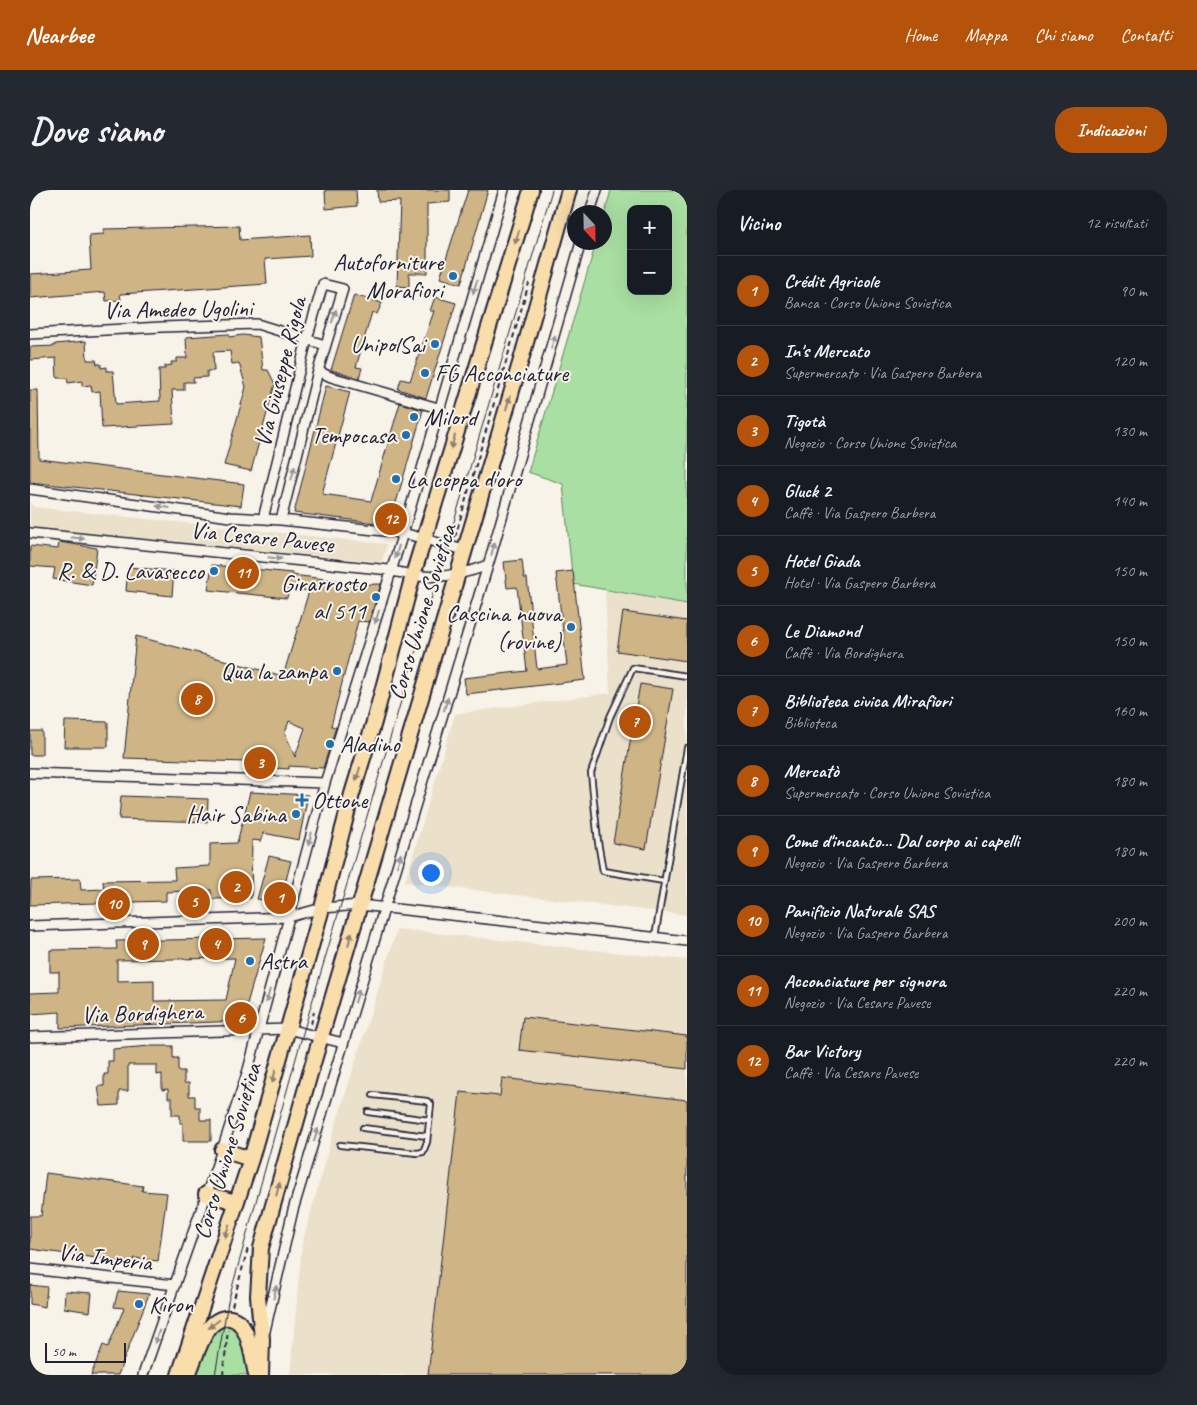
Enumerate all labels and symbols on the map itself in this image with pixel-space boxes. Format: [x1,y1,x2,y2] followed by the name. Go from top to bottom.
[567,205,612,250] north arrow
[512,229,520,244] one-way arrow
[333,247,446,305] place label: Autoforniture Morafiori
[447,270,459,282] marker: Autoforniture Morafiori
[470,280,478,295] one-way arrow
[247,292,314,450] street label: Via Giuseppe Rigola
[103,293,255,325] street label: Via Amedeo Ugolini
[331,308,339,323] one-way arrow
[351,329,428,359] place label: UnipolSai
[549,335,557,350] one-way arrow
[429,338,441,350] marker: UnipolSai
[435,358,570,388] place label: FG Acconciature
[419,367,431,379] marker: FG Acconciature
[505,395,513,410] one-way arrow
[424,402,480,432] place label: Milord
[408,411,420,423] marker: Milord
[311,420,397,450] place label: Tempocasa
[400,429,412,441] marker: Tempocasa
[449,435,457,450] one-way arrow
[406,464,524,494] place label: La coppa d'oro
[289,465,297,480] one-way arrow
[390,473,402,485] marker: La coppa d'oro
[375,500,407,538] pin: 12
[154,503,170,511] one-way arrow
[189,515,337,560] street label: Via Cesare Pavese
[381,519,463,704] street label: Corso Unione Sovietica
[71,534,87,542] one-way arrow
[489,541,497,556] one-way arrow
[392,544,400,559] one-way arrow
[227,554,259,592] pin: 11
[267,554,283,562] one-way arrow
[57,556,206,586] place label: R. & D. Lavasecco
[208,565,220,577] marker: R. & D. Lavasecco
[281,568,368,626] place label: Girarrosto al 511
[370,591,382,603] marker: Girarrosto al 511
[446,598,563,656] place label: Cascina nuova (rovine)
[372,609,380,624] one-way arrow
[565,621,577,633] marker: Cascina nuova (rovine)
[221,656,328,686] place label: Qua la zampa
[331,665,343,677] marker: Qua la zampa
[181,680,213,718] pin: 8
[442,697,450,712] one-way arrow
[619,703,651,741] pin: 7
[340,729,401,759] place label: Aladino
[324,738,336,750] marker: Aladino
[244,744,276,782] pin: 3
[353,766,361,781] one-way arrow
[312,785,370,815] place label: Ottone
[296,794,308,806] marker: Ottone
[186,799,287,829] place label: Hair Sabina
[290,808,302,820] marker: Hair Sabina
[306,832,314,847] one-way arrow
[395,852,403,867] one-way arrow
[418,860,444,886] your location
[220,868,252,906] pin: 2
[264,879,296,917] pin: 1
[178,883,210,921] pin: 5
[98,885,130,923] pin: 10
[127,925,159,963] pin: 9
[200,925,232,963] pin: 4
[347,931,355,946] one-way arrow
[260,946,309,976] place label: Astra
[244,955,256,967] marker: Astra
[263,989,271,1004] one-way arrow
[354,989,362,1004] one-way arrow
[81,996,205,1030] street label: Via Bordighera
[225,999,257,1037] pin: 6
[186,1058,268,1243] street label: Corso Unione Sovietica
[270,1069,278,1084] one-way arrow
[312,1127,320,1142] one-way arrow
[274,1181,282,1196] one-way arrow
[222,1224,230,1239] one-way arrow
[56,1236,155,1278] street label: Via Imperia
[271,1284,279,1299] one-way arrow
[149,1289,194,1319] place label: Kìron
[133,1298,145,1310] marker: Kìron
[208,1319,221,1330] one-way arrow
[153,1330,160,1345] one-way arrow
[45,1340,126,1363] scale bar

